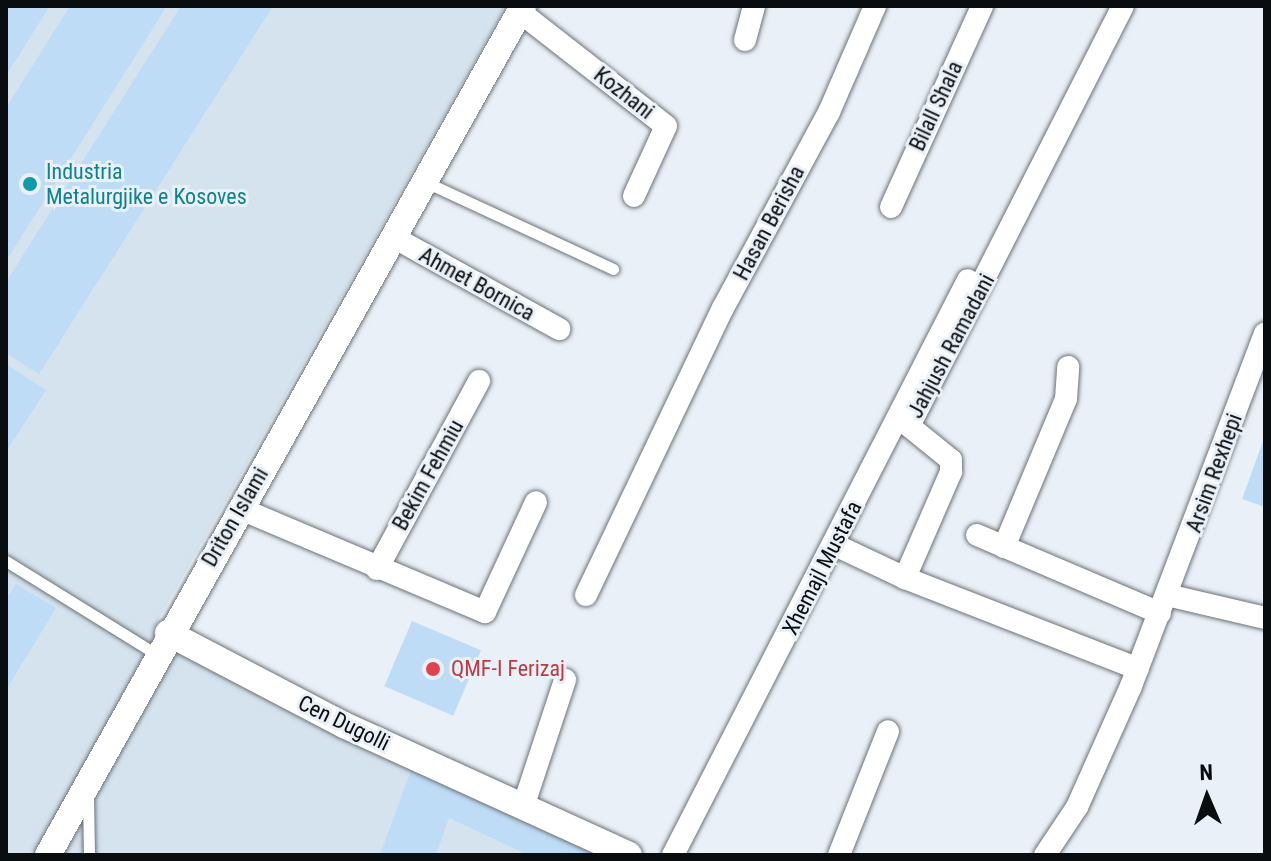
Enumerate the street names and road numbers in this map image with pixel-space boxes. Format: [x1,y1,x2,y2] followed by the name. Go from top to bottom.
[904,57,968,155] street label: Bilall Shala
[589,61,659,125] street label: Kozhani
[728,161,810,285] street label: Hasan Berisha
[415,241,539,327] street label: Ahmet Bornica
[902,269,1000,423] street label: Jahjush Ramadani
[1180,410,1248,536] street label: Arsim Rexhepi
[387,415,469,535] street label: Bekim Fehmiu
[196,463,274,571] street label: Driton Islami
[777,497,867,639] street label: Xhemajl Mustafa
[294,689,394,757] street label: Cen Dugolli

